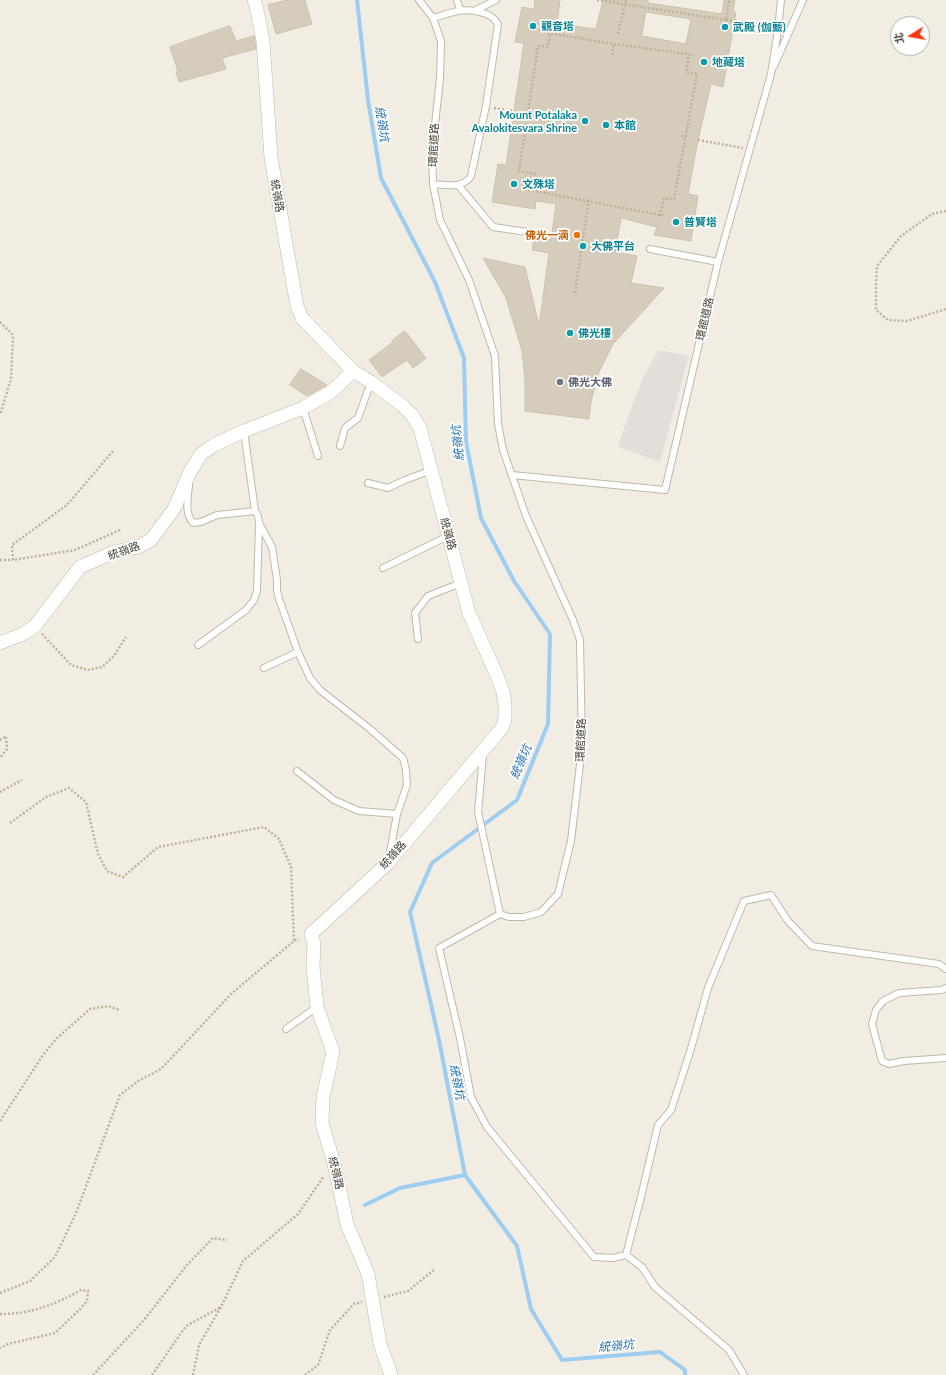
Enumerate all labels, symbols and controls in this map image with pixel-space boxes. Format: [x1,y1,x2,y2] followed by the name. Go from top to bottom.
[890,16,930,56] north arrow
[541,19,574,33] place label: 觀音塔
[733,20,786,34] place label: 武殿 (伽藍)
[528,21,538,31] marker: 觀音塔
[720,22,730,32] marker: 武殿 (伽藍)
[891,32,906,45] text: 北
[712,55,745,69] place label: 地藏塔
[699,57,709,67] marker: 地藏塔
[372,105,392,143] water label: 統嶺坑
[472,108,577,134] place label: Mount Potalaka Avalokitesvara Shrine
[580,116,590,126] marker: Mount Potalaka Avalokitesvara Shrine
[614,118,636,132] place label: 本館
[601,120,611,130] marker: 本館
[426,123,442,167] street label: 環館道路
[522,177,555,191] place label: 文殊塔
[268,179,286,213] street label: 統嶺路
[509,179,519,189] marker: 文殊塔
[684,215,717,229] place label: 普賢塔
[671,217,681,227] marker: 普賢塔
[525,228,569,242] place label: 佛光一滴
[572,230,582,240] marker: 佛光一滴
[591,239,635,253] place label: 大佛平台
[578,241,588,251] marker: 大佛平台
[694,296,716,342] street label: 環館道路
[578,326,611,340] place label: 佛光樓
[565,328,575,338] marker: 佛光樓
[568,375,612,389] place label: 佛光大佛
[555,377,565,387] marker: 佛光大佛
[449,424,467,462] water label: 統嶺坑
[437,516,459,552] street label: 統嶺路
[106,539,142,563] street label: 統嶺路
[574,718,588,762] street label: 環館道路
[507,743,535,781] water label: 統嶺坑
[377,838,409,872] street label: 統嶺路
[446,1063,468,1101] water label: 統嶺坑
[326,1155,346,1191] street label: 統嶺路
[597,1337,635,1355] water label: 統嶺坑

